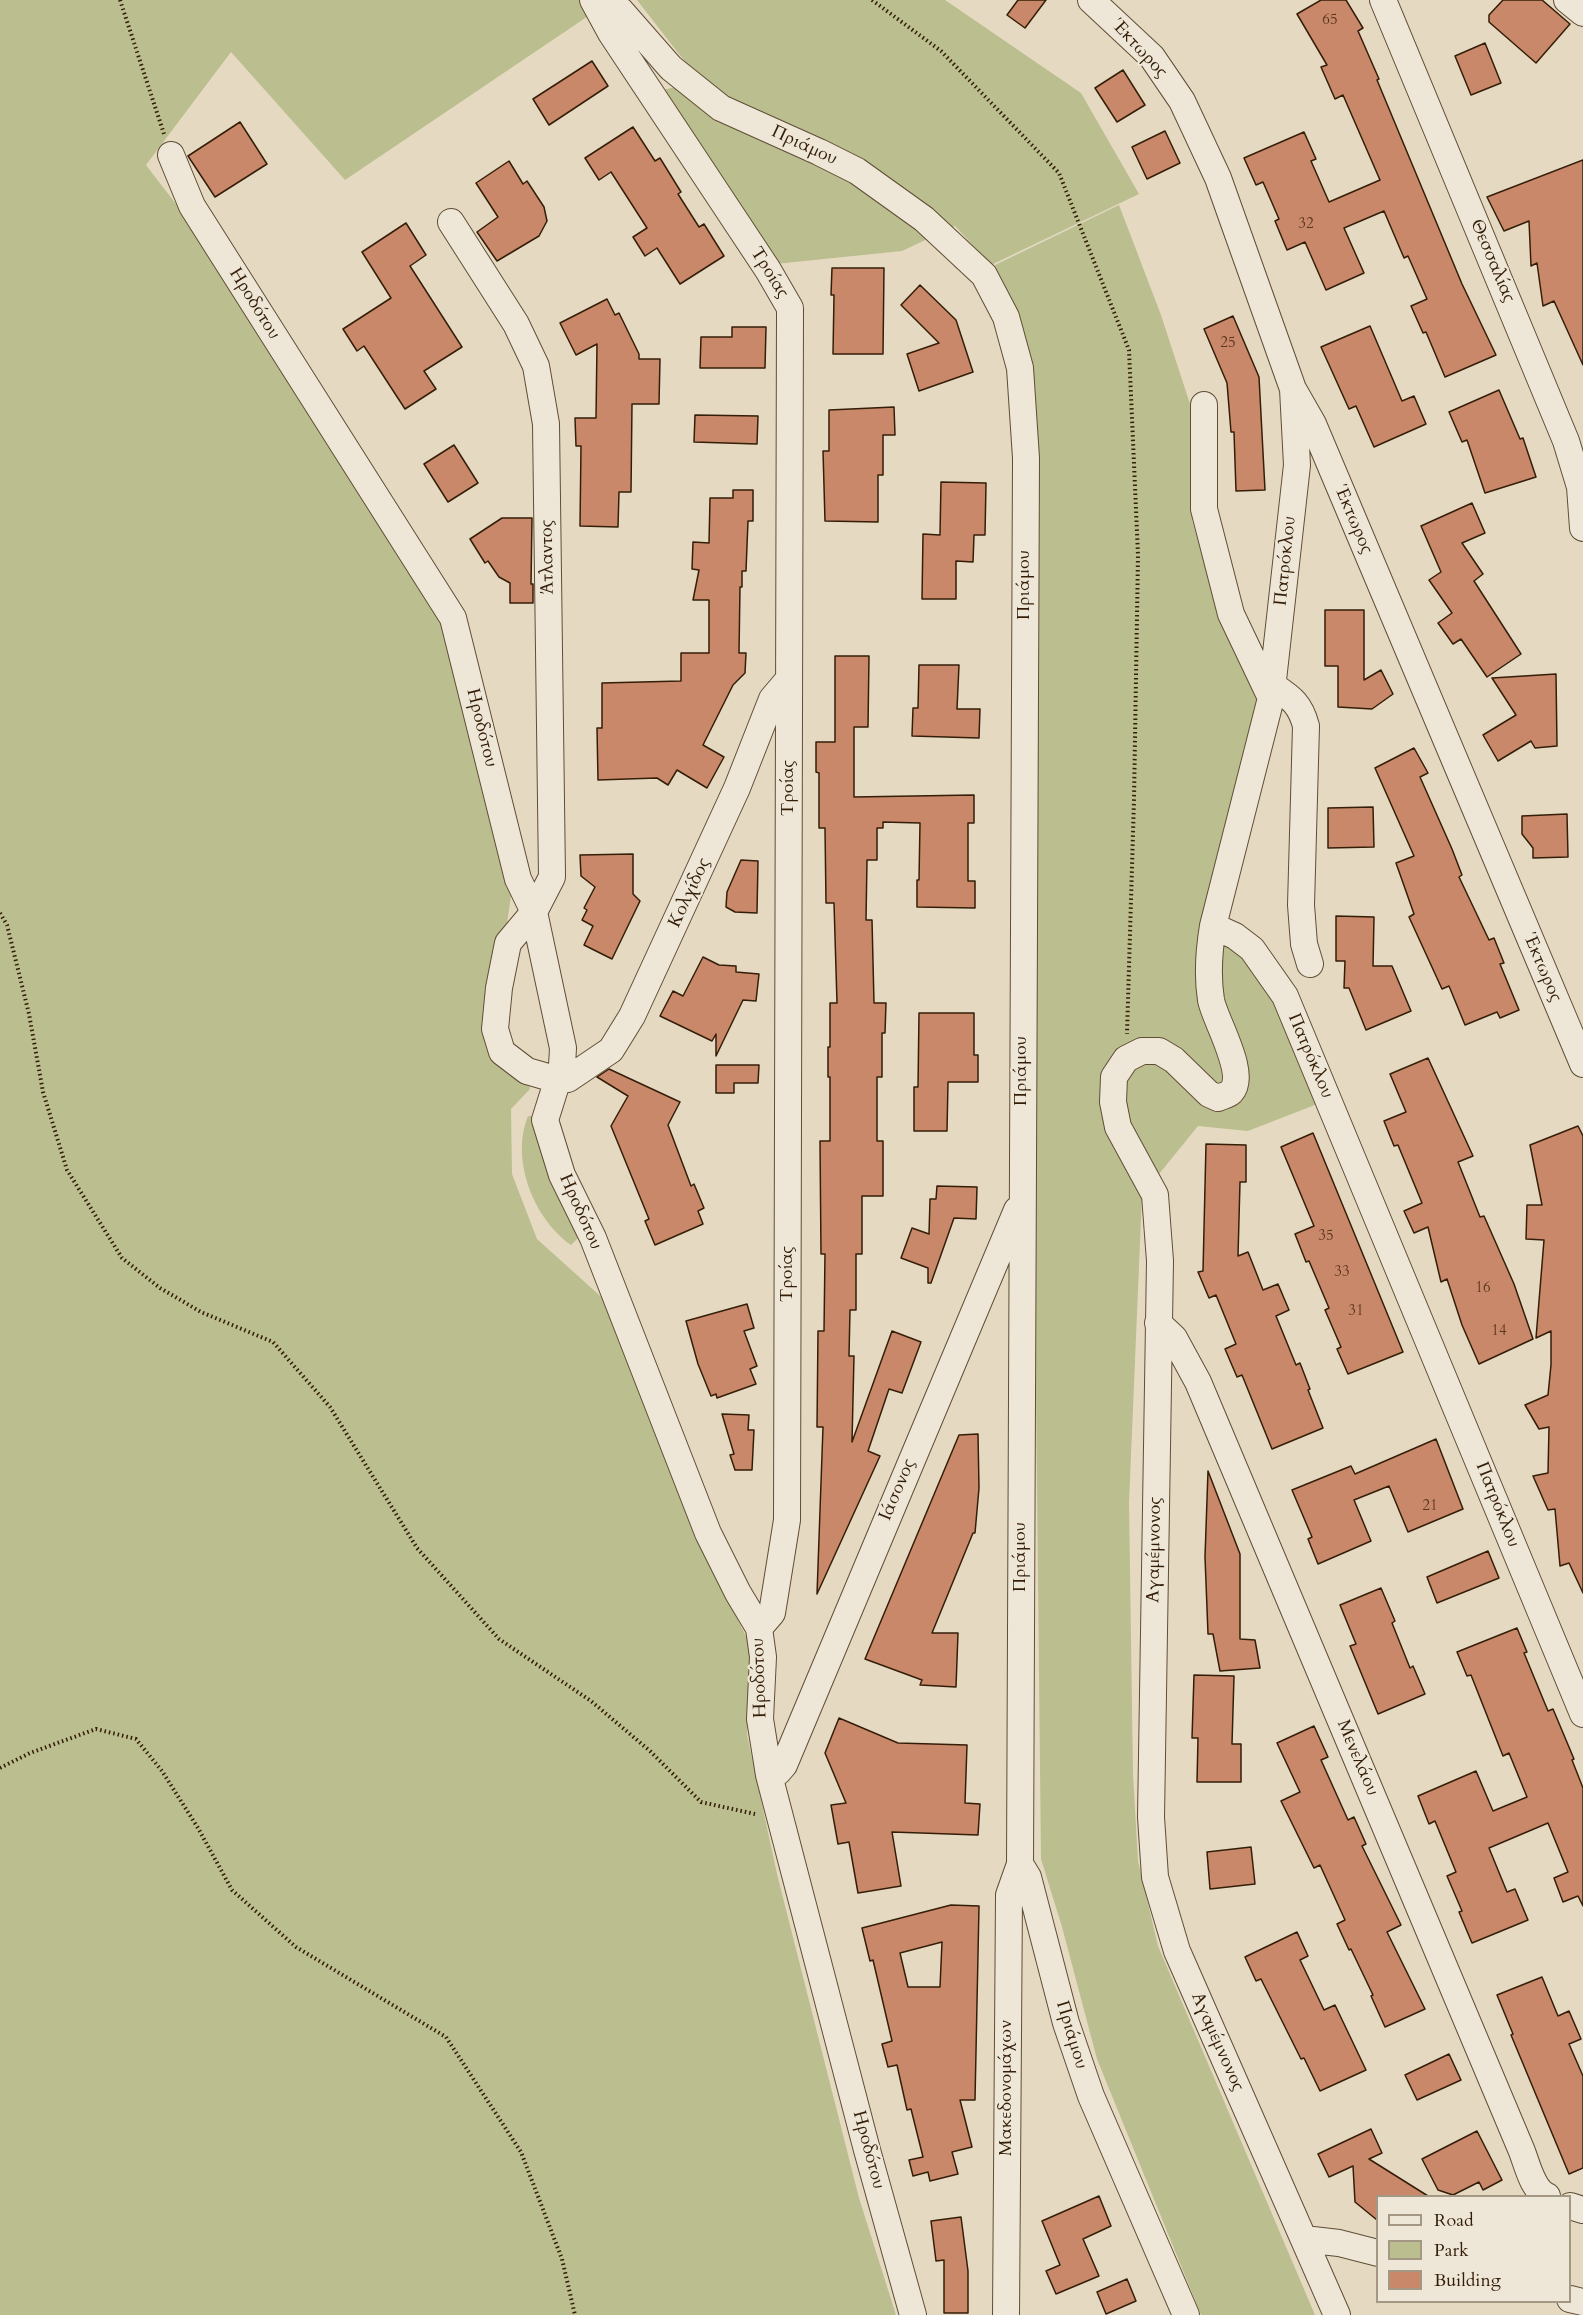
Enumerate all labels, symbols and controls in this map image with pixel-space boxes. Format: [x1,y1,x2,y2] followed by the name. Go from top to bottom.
[1322,12,1338,30] house number: 65
[1106,15,1172,83] street label: Έκτωρος
[768,121,840,171] street label: Πριάμου
[1298,216,1314,234] house number: 32
[1465,216,1519,306] street label: Θεσσαλίας
[745,243,793,303] street label: Τροίας
[224,264,284,344] street label: Ηροδότου
[1220,335,1236,353] house number: 25
[1329,483,1377,557] street label: Έκτωρος
[1271,515,1301,607] street label: Πατρόκλου
[537,519,559,595] street label: Άτλαντος
[1014,550,1036,620] street label: Πριάμου
[461,686,501,770] street label: Ηροδότου
[778,760,800,816] street label: Τροίας
[665,855,715,931] street label: Κολχίδος
[1518,931,1566,1005] street label: Έκτωρος
[1282,1010,1338,1102] street label: Πατρόκλου
[1011,1036,1033,1106] street label: Πριάμου
[554,1171,606,1253] street label: Ηροδότου
[1318,1228,1334,1246] house number: 35
[777,1246,799,1302] street label: Τροίας
[1334,1264,1350,1282] house number: 33
[1475,1280,1491,1298] house number: 16
[1348,1303,1364,1321] house number: 31
[1491,1323,1507,1341] house number: 14
[875,1456,921,1524] street label: Ιάσονος
[1470,1459,1524,1551] street label: Πατρόκλου
[1143,1497,1167,1603] street label: Αγαμέμνονος
[1422,1498,1438,1516] house number: 21
[1010,1522,1032,1592] street label: Πριάμου
[748,1637,772,1719] street label: Ηροδότου
[1331,1717,1383,1799] street label: Μενελάου
[1186,1989,1248,2095] street label: Αγαμέμνονος
[1050,1998,1092,2072] street label: Πριάμου
[996,2020,1018,2156] street label: Μακεδονομάχων
[847,2108,889,2192] street label: Ηροδότου
[1376,2195,1571,2303] legend
[1434,2208,1474,2233] text: Road
[1434,2238,1469,2263] text: Park
[1434,2268,1501,2293] text: Building

